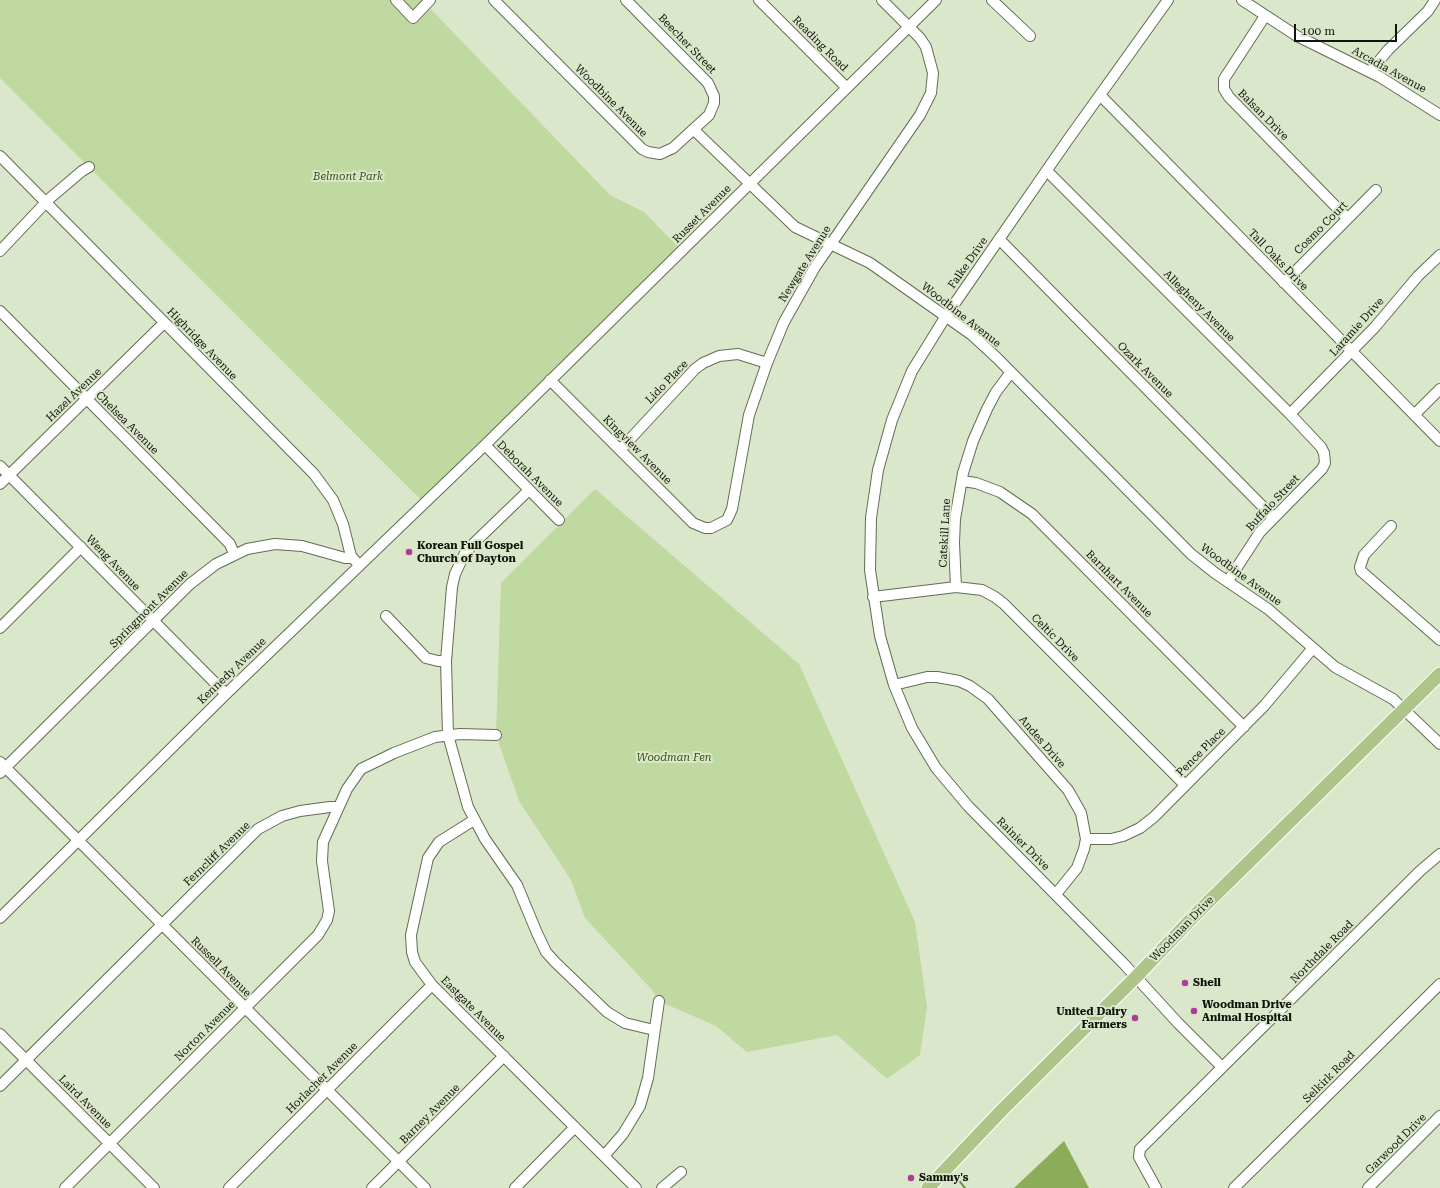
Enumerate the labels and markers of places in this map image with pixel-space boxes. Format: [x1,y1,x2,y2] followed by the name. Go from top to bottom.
[417,539,523,565] place label: Korean Full Gospel Church of Dayton
[404,547,414,557] marker: Korean Full Gospel Church of Dayton
[1193,976,1221,990] place label: Shell
[1180,978,1190,988] marker: Shell
[1202,998,1292,1024] place label: Woodman Drive Animal Hospital
[1056,1005,1127,1031] place label: United Dairy Farmers
[1189,1006,1199,1016] marker: Woodman Drive Animal Hospital
[1130,1013,1140,1023] marker: United Dairy Farmers
[919,1171,968,1185] place label: Sammy's
[906,1173,916,1183] marker: Sammy's

